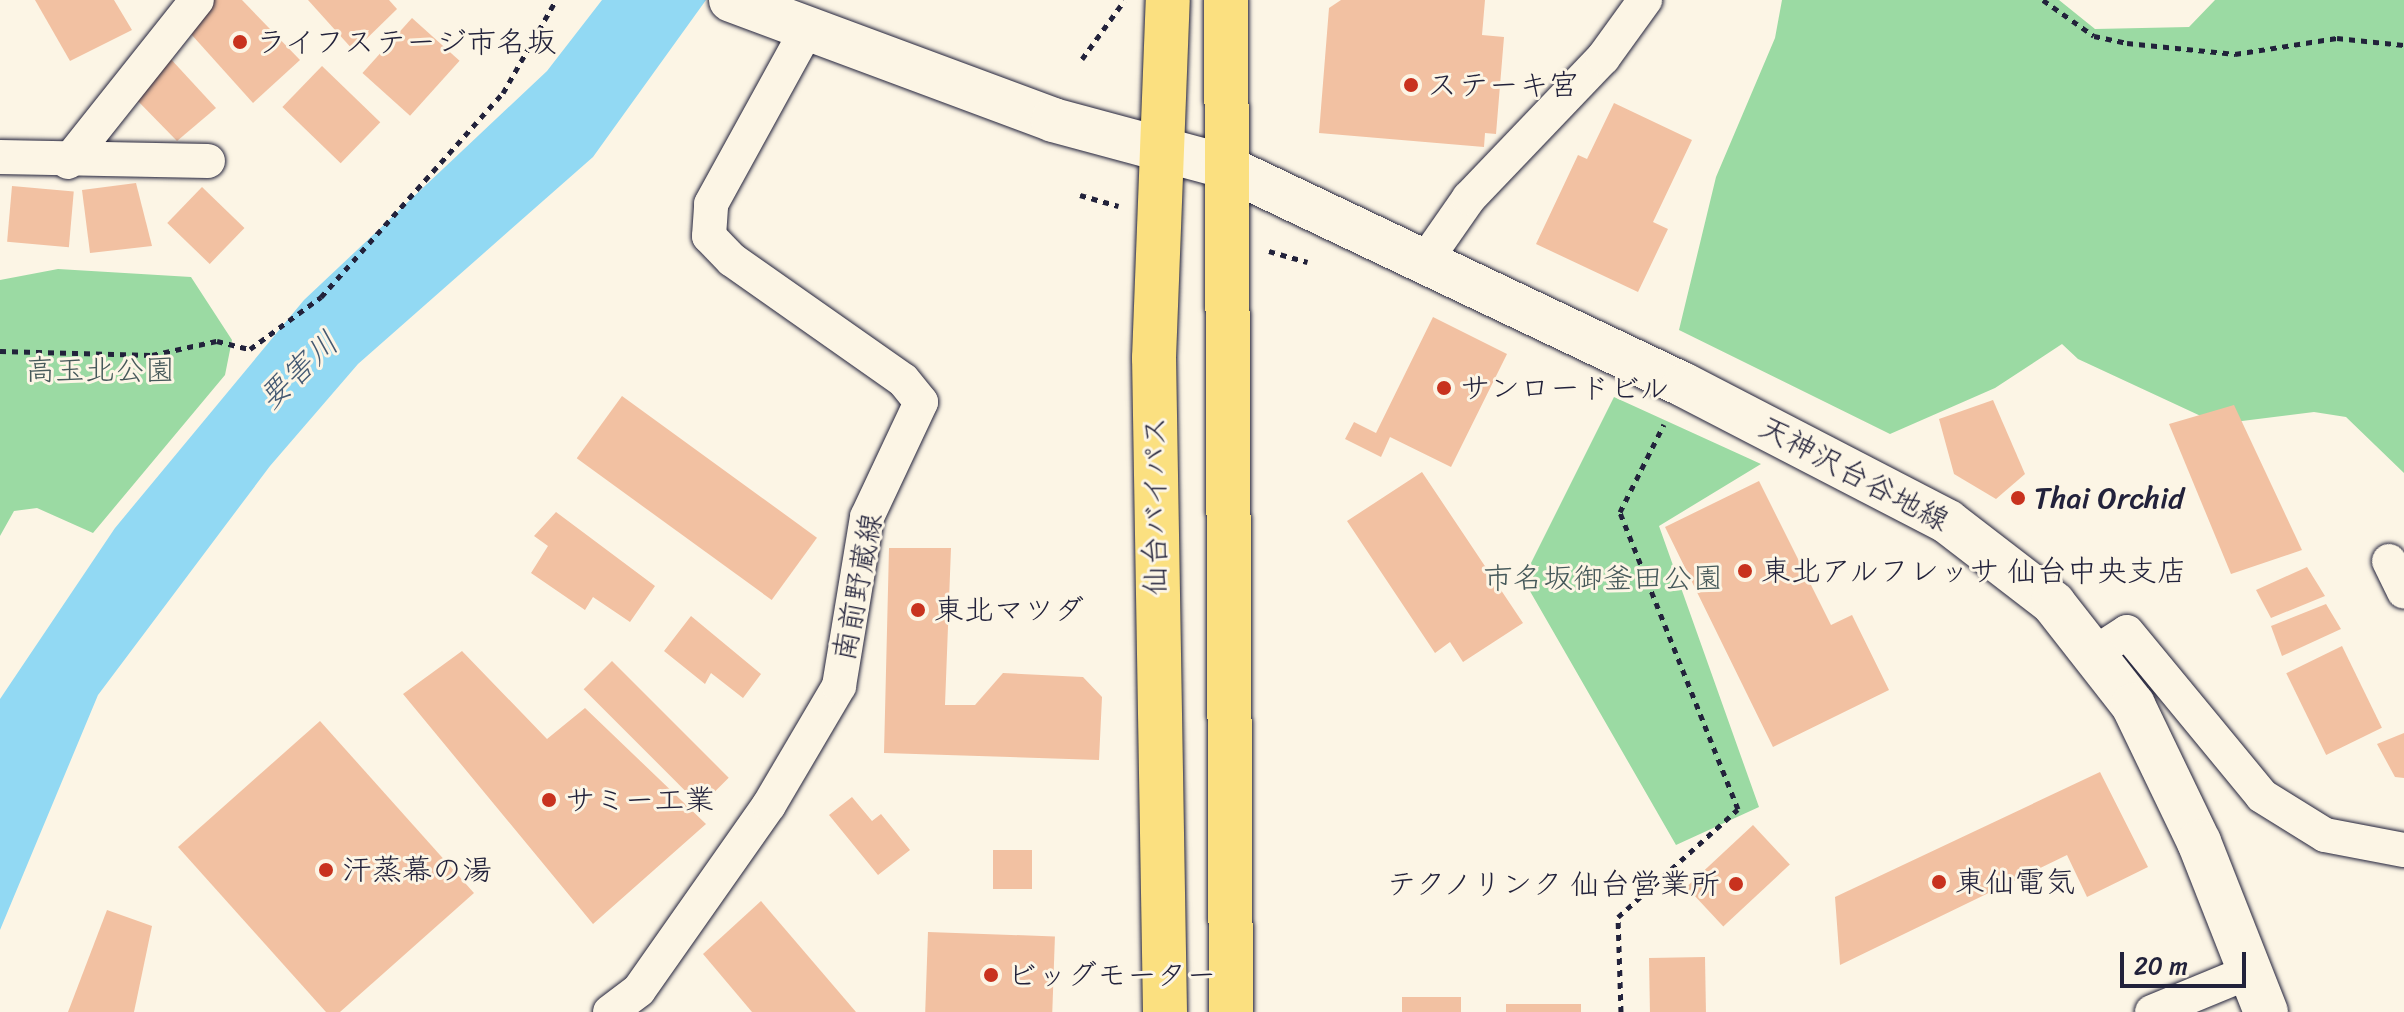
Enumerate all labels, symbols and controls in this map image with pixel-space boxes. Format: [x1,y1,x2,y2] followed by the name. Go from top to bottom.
[256,24,556,60] place label: ライフステージ市名坂
[231,33,249,51] marker: ライフステージ市名坂
[1427,67,1577,103] place label: ステーキ宮
[1402,76,1420,94] marker: ステーキ宮
[251,324,347,418] water label: 要害川
[25,352,175,388] park label: 高玉北公園
[1460,370,1670,406] place label: サンロードビル
[1435,379,1453,397] marker: サンロードビル
[1753,409,1955,539] street label: 天神沢台谷地線
[1137,416,1173,596] street label: 仙台バイパス
[2034,480,2184,516] place label: Thai Orchid
[2009,489,2027,507] marker: Thai Orchid
[826,510,890,664] street label: 南前野蔵線
[1761,553,2189,589] place label: 東北アルフレッサ 仙台中央支店
[1483,560,1723,596] park label: 市名坂御釜田公園
[1736,562,1754,580] marker: 東北アルフレッサ 仙台中央支店
[934,592,1084,628] place label: 東北マツダ
[909,601,927,619] marker: 東北マツダ
[565,782,714,818] place label: サミー工業
[540,791,558,809] marker: サミー工業
[342,852,492,888] place label: 汗蒸幕の湯
[317,861,335,879] marker: 汗蒸幕の湯
[1955,864,2075,900] place label: 東仙電気
[1382,866,1720,902] place label: テクノリンク 仙台営業所
[1930,873,1948,891] marker: 東仙電気
[1727,875,1745,893] marker: テクノリンク 仙台営業所
[2124,936,2250,986] scale bar
[2134,945,2188,987] text: 20 m
[1007,957,1217,993] place label: ビッグモーター
[982,966,1000,984] marker: ビッグモーター

